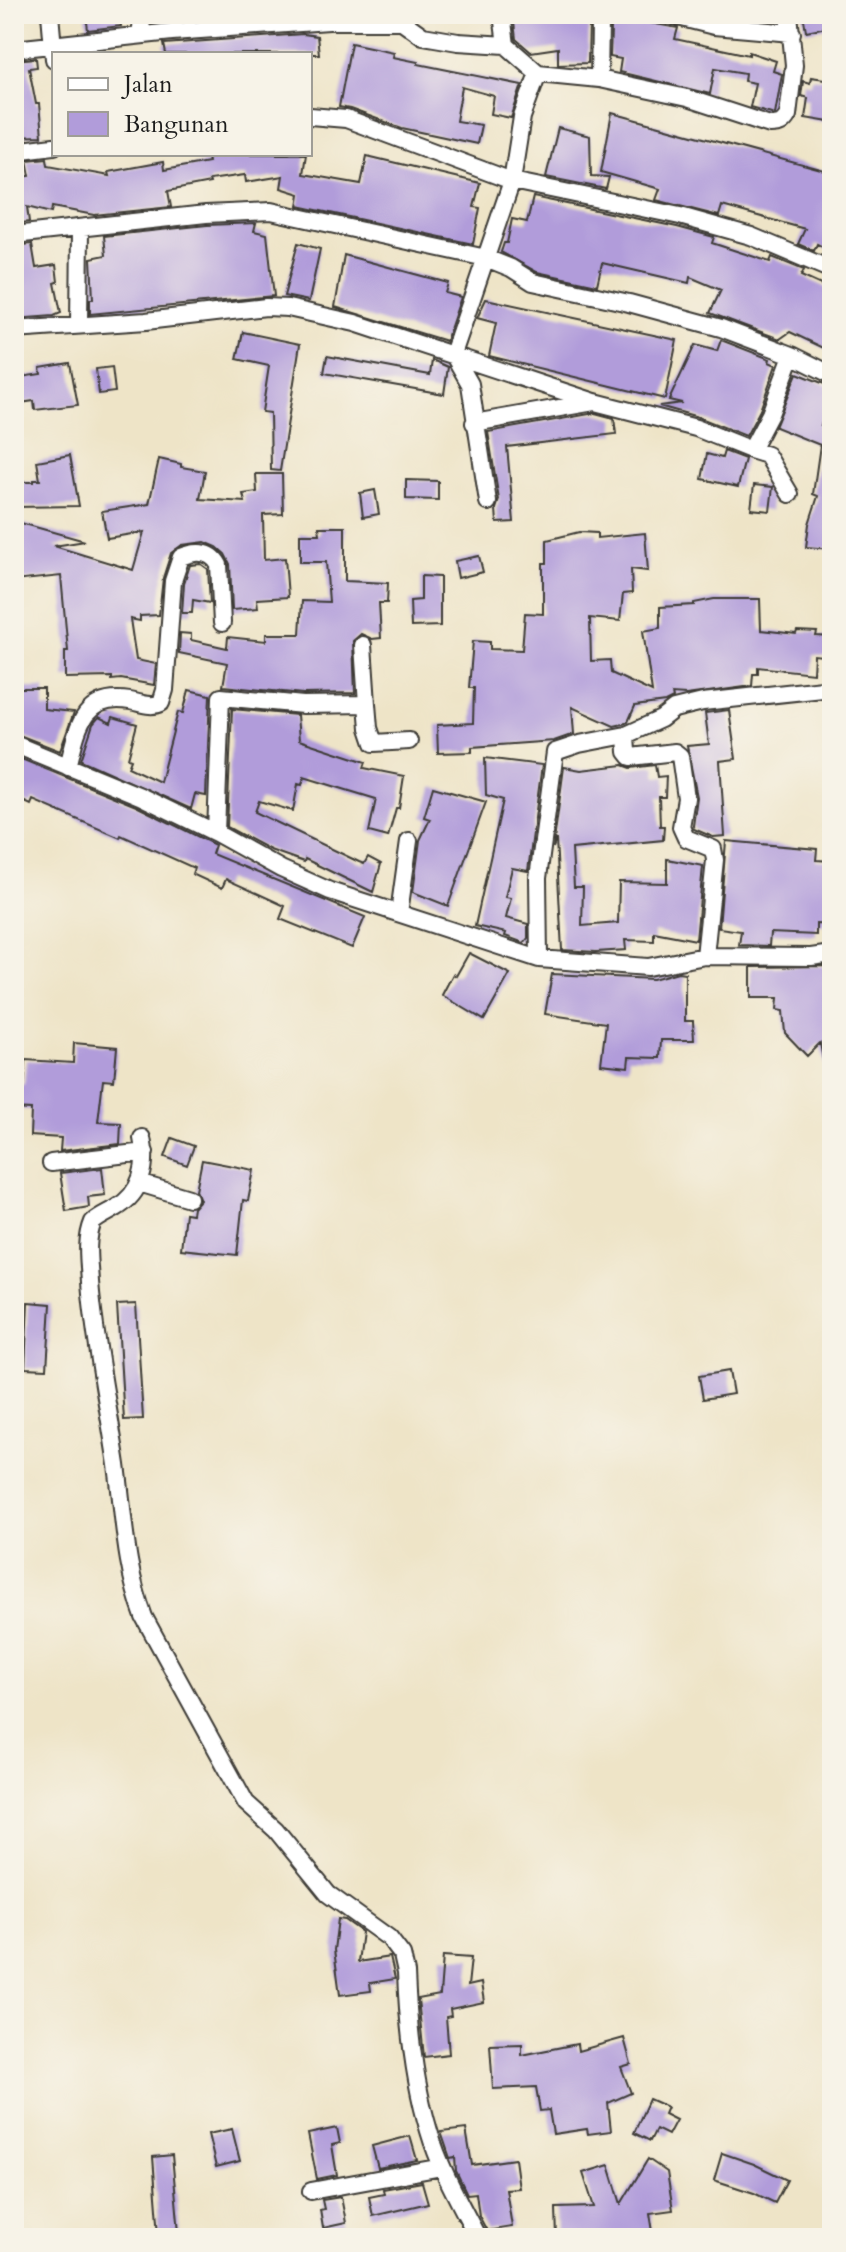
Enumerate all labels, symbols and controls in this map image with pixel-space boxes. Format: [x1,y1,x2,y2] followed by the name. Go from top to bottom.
[52,52,312,156] legend
[121,68,173,101] text: Jalan
[124,108,229,141] text: Bangunan

